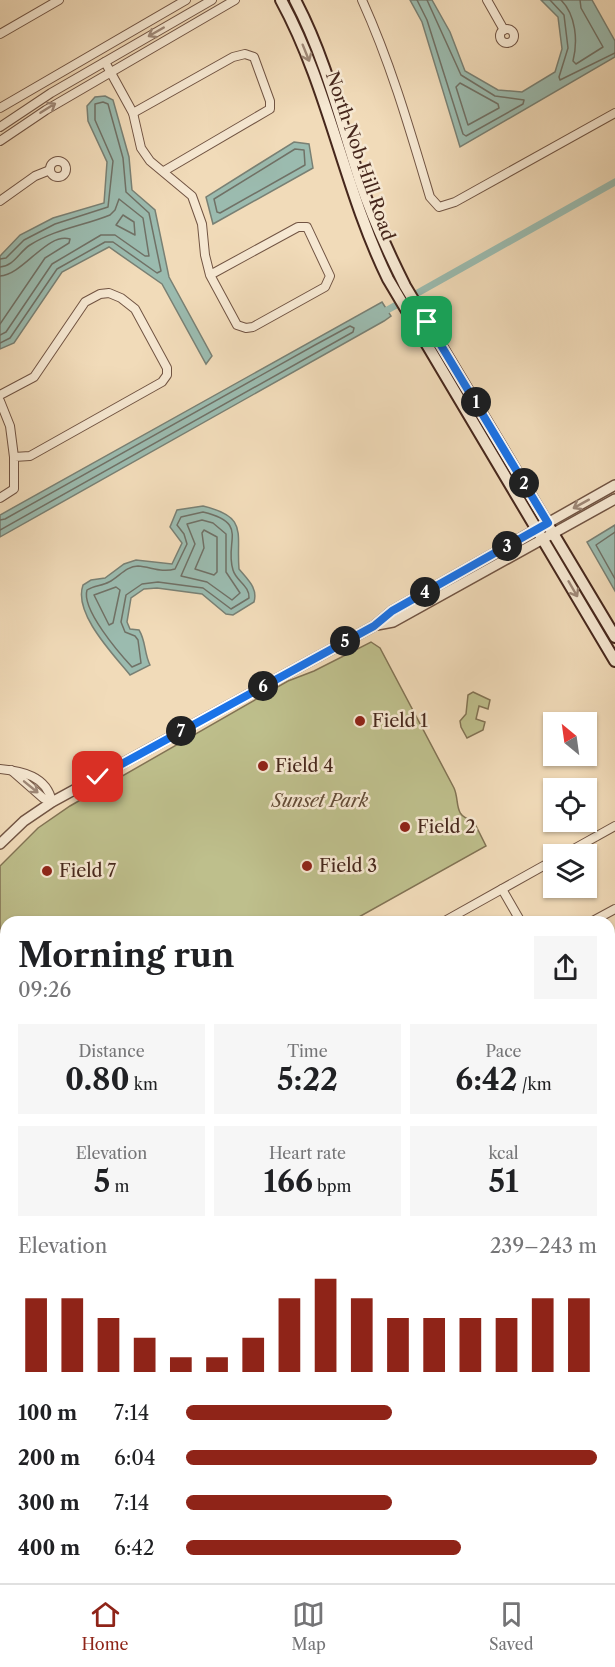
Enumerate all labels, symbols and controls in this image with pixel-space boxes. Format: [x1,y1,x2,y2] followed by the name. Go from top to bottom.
[148,27,165,39] one-way arrow
[302,43,313,61] one-way arrow
[321,69,399,244] street label: North Nob Hill Road
[39,102,56,114] one-way arrow
[401,296,452,347] pin
[410,305,443,338] icon: arrive
[461,387,491,417] pin: 1
[472,392,480,412] text: 1
[509,468,539,498] pin: 2
[519,473,529,493] text: 2
[573,499,591,510] one-way arrow
[492,531,522,561] pin: 3
[502,536,512,556] text: 3
[410,577,440,607] pin: 4
[567,580,579,597] one-way arrow
[420,582,430,602] text: 4
[330,626,360,656] pin: 5
[341,631,349,651] text: 5
[248,671,278,701] pin: 6
[258,676,268,696] text: 6
[372,710,428,732] place label: Field 1
[543,712,597,766] north arrow
[543,712,597,898] map controls
[353,714,367,728] marker: Field 1
[166,716,196,746] pin: 7
[177,721,185,741] text: 7
[72,751,123,802] pin
[275,755,334,777] place label: Field 4
[256,759,270,773] marker: Field 4
[81,760,114,793] icon: check
[543,778,597,832] button: locate
[23,780,38,794] one-way arrow
[271,790,369,812] park label: Sunset Park
[417,816,476,838] place label: Field 2
[398,820,412,834] marker: Field 2
[543,844,597,898] button: layers
[319,855,377,877] place label: Field 3
[300,859,314,873] marker: Field 3
[59,860,116,882] place label: Field 7
[40,864,54,878] marker: Field 7
[18,935,234,976] text: Morning run
[534,936,597,999] button: share
[18,978,71,1002] text: 09:26
[78,1041,145,1061] text: Distance
[287,1041,328,1061] text: Time
[485,1041,522,1061] text: Pace
[65,1061,130,1098] text: 0.80
[277,1061,338,1098] text: 5:22
[455,1061,518,1098] text: 6:42
[130,1074,158,1094] text: km
[518,1074,552,1094] text: /km
[76,1143,147,1163] text: Elevation
[269,1143,346,1163] text: Heart rate
[488,1143,519,1163] text: kcal
[94,1163,110,1200] text: 5
[263,1163,313,1200] text: 166
[488,1163,519,1200] text: 51
[110,1176,129,1196] text: m
[313,1176,352,1196] text: bpm
[18,1234,107,1258] text: Elevation
[490,1234,597,1258] text: 239–243 m
[18,1401,77,1425] text: 100 m
[114,1401,149,1425] text: 7:14
[18,1446,80,1470] text: 200 m
[114,1446,156,1470] text: 6:04
[18,1491,80,1515] text: 300 m
[114,1491,149,1515] text: 7:14
[18,1536,80,1560] text: 400 m
[114,1536,154,1560] text: 6:42
[82,1598,129,1654] tab: Home
[292,1598,326,1654] tab: Map
[489,1598,533,1654] tab: Saved

